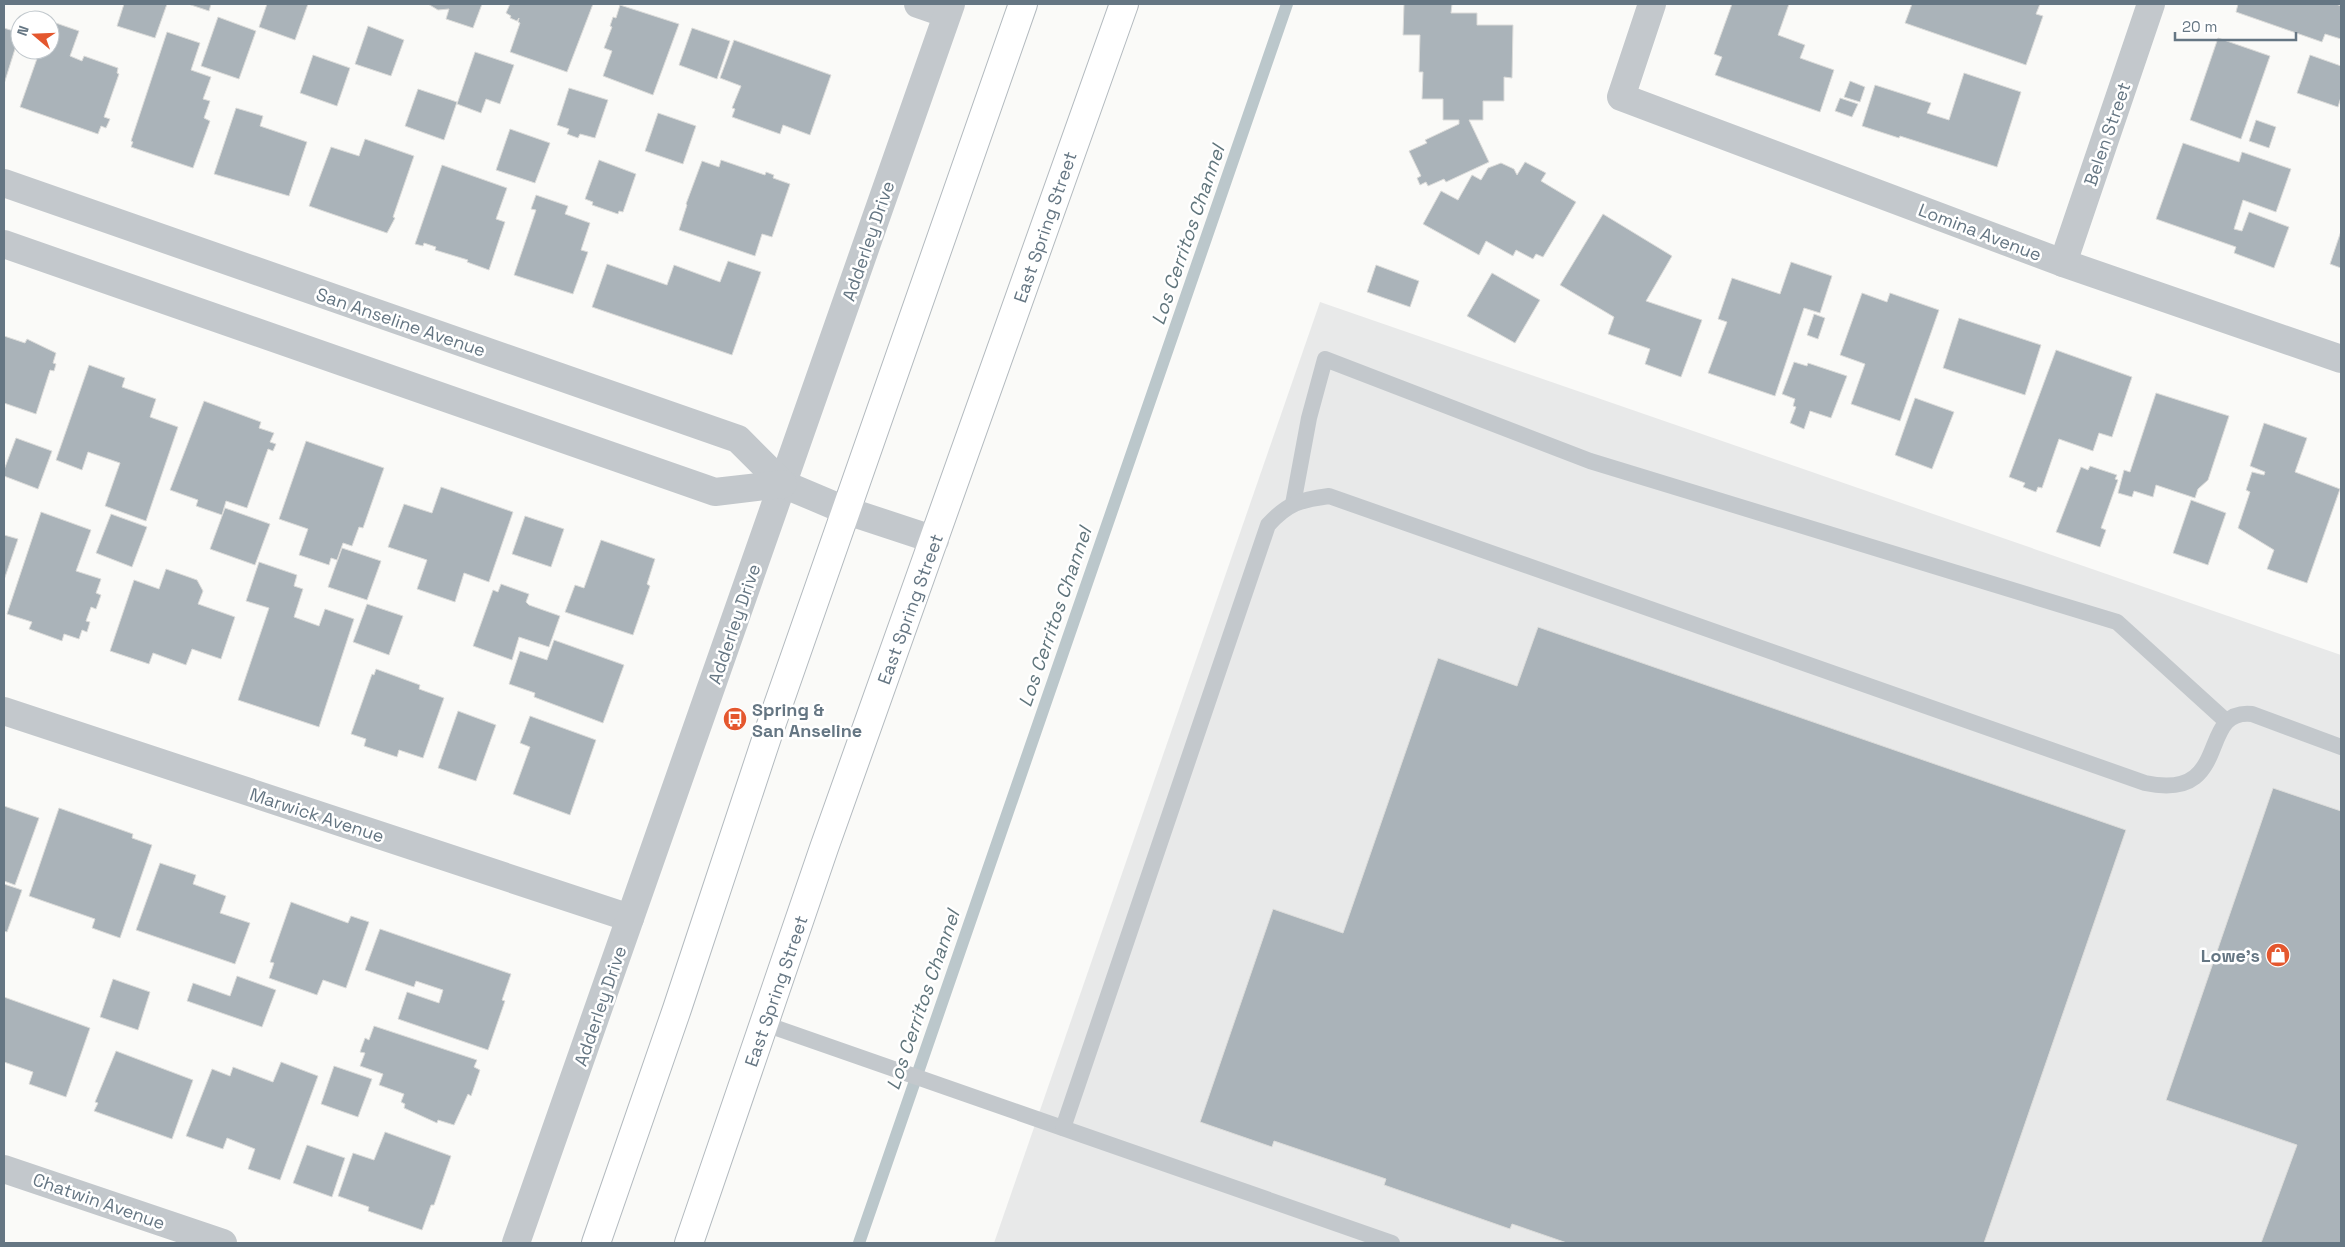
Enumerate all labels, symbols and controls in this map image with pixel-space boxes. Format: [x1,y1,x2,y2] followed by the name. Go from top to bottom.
[10,10,60,60] north arrow
[2175,10,2296,42] scale bar
[2182,17,2217,36] text: 20 m
[13,23,33,38] text: N
[2078,79,2136,189] street label: Belen Street
[1146,140,1231,328] water label: Los Cerritos Channel
[1008,148,1082,306] street label: East Spring Street
[837,178,899,304] street label: Adderley Drive
[1915,198,2045,266] street label: Lomina Avenue
[313,282,489,362] street label: San Anseline Avenue
[1013,522,1098,710] water label: Los Cerritos Channel
[872,531,948,687] street label: East Spring Street
[703,561,765,687] street label: Adderley Drive
[752,698,862,742] place label: Spring & San Anseline
[722,706,748,732] bus stop icon: Spring & San Anseline
[247,782,387,848] street label: Marwick Avenue
[881,905,966,1093] water label: Los Cerritos Channel
[739,912,813,1070] street label: East Spring Street
[2265,942,2291,968] shop icon: Lowe's
[569,943,631,1069] street label: Adderley Drive
[2201,944,2260,967] place label: Lowe's
[30,1168,168,1234] street label: Chatwin Avenue

